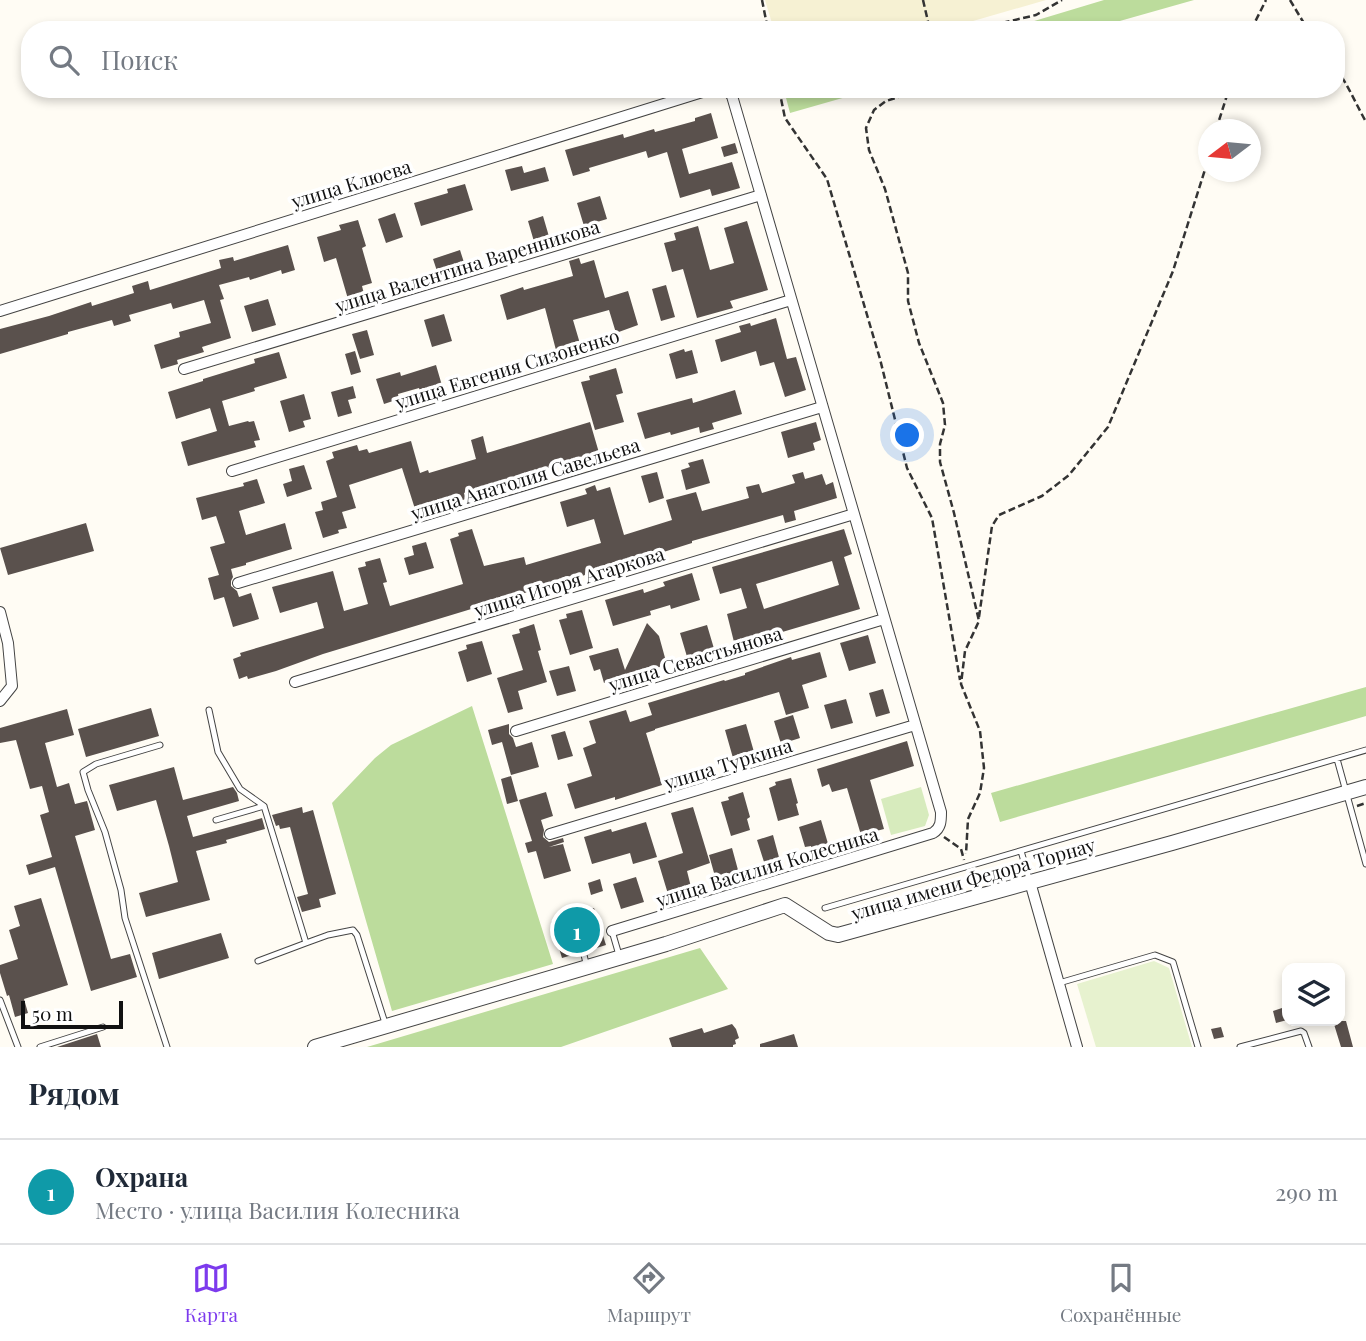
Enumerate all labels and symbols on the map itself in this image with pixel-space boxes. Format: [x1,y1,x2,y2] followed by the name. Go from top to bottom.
[1198,119,1261,182] north arrow
[287,152,415,214] street label: улица Клюева
[331,212,603,318] street label: улица Валентина Варенникова
[391,322,622,415] street label: улица Евгения Сизоненко
[890,418,924,452] your location
[406,431,643,526] street label: улица Анатолия Савельева
[470,540,668,623] street label: улица Игоря Агаркова
[604,619,786,697] street label: улица Севастьянова
[660,731,796,795] street label: улица Туркина
[652,820,882,913] street label: улица Василия Колесника
[847,831,1099,926] street label: улица имени Федора Торнау
[554,904,600,956] pin: 1
[21,998,122,1030] scale bar

